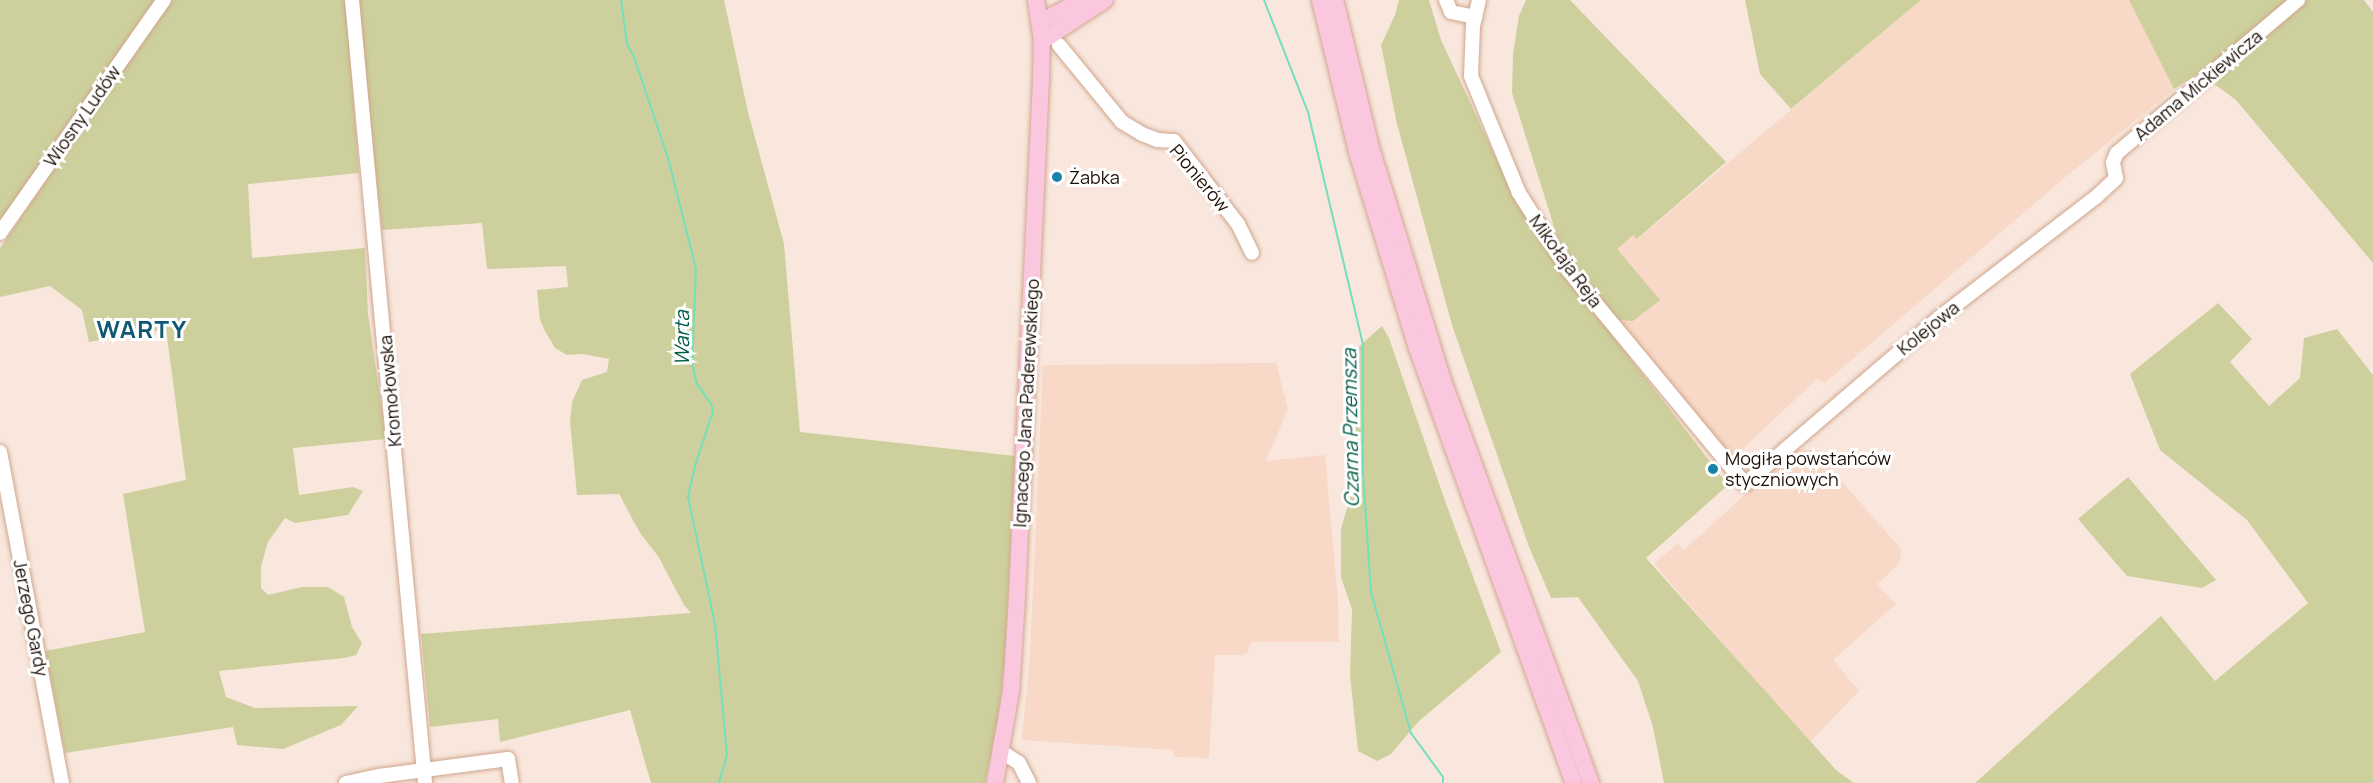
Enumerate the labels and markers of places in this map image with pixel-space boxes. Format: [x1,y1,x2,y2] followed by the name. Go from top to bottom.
[1069,166,1120,188] place label: Żabka
[1050,170,1064,184] marker: Żabka
[1725,448,1891,490] place label: Mogiła powstańców styczniowych
[1706,462,1720,476] marker: Mogiła powstańców styczniowych

